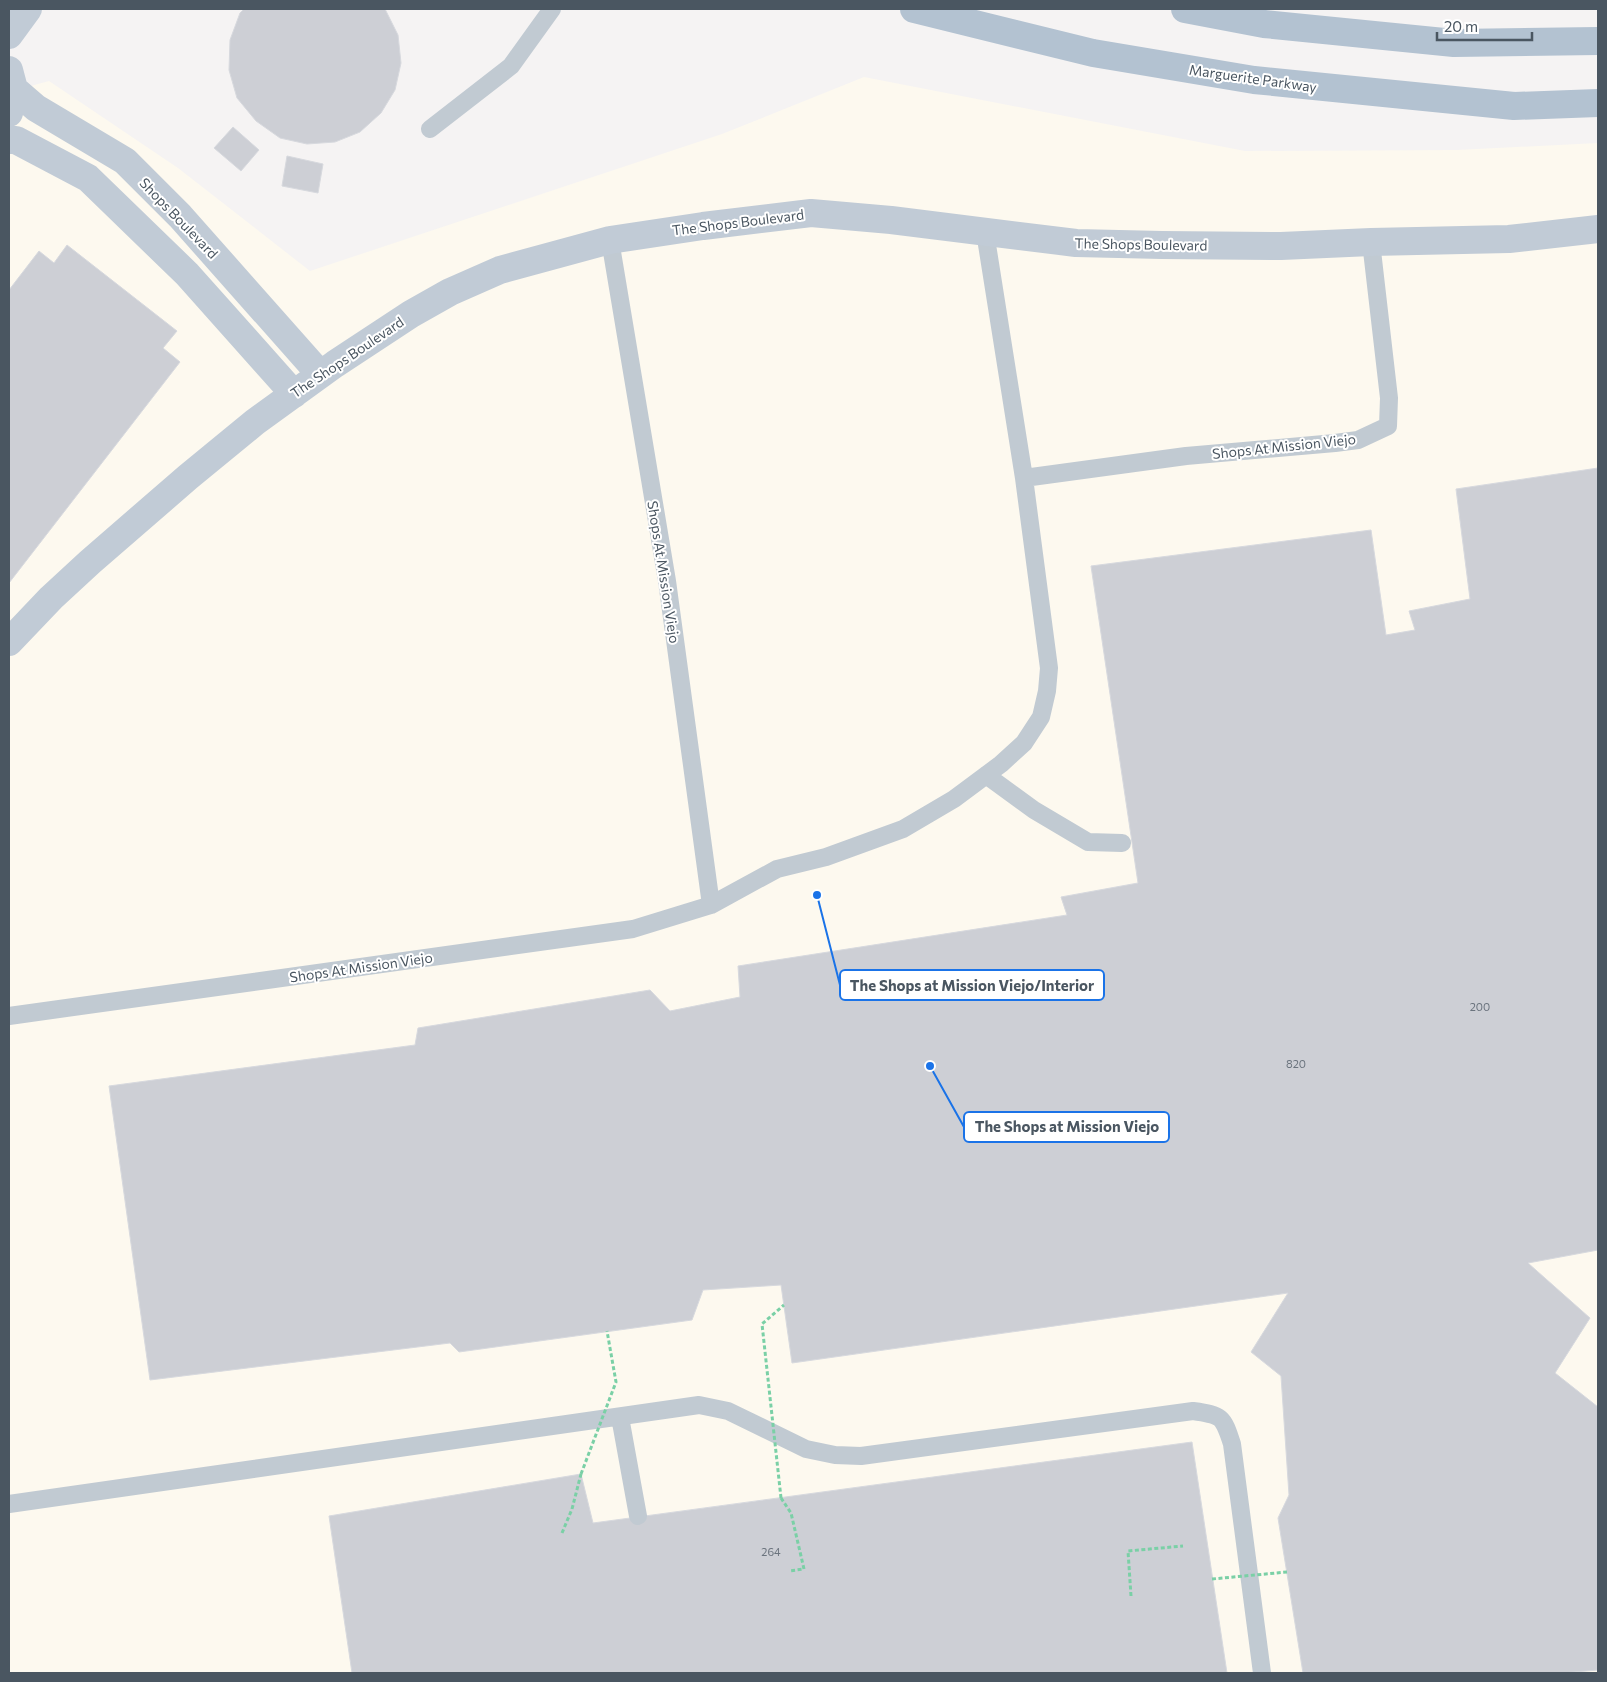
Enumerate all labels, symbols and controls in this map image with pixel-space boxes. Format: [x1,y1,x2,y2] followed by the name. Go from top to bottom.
[1437,10,1532,42] scale bar
[1444,17,1478,35] text: 20 m
[1188,61,1318,95] street label: Marguerite Parkway
[136,174,222,262] street label: Shops Boulevard
[671,205,805,239] street label: The Shops Boulevard
[1075,234,1207,254] street label: The Shops Boulevard
[287,313,407,401] street label: The Shops Boulevard
[1211,430,1357,462] street label: Shops At Mission Viejo
[644,499,684,645] street label: Shops At Mission Viejo
[288,949,434,985] street label: Shops At Mission Viejo
[840,970,1104,1000] callout: The Shops at Mission Viejo/Interior
[850,976,1094,994] text: The Shops at Mission Viejo/Interior
[1470,1000,1490,1013] house number: 200
[1286,1057,1306,1070] house number: 820
[964,1112,1169,1142] callout: The Shops at Mission Viejo
[975,1117,1159,1135] text: The Shops at Mission Viejo
[761,1545,781,1558] house number: 264

